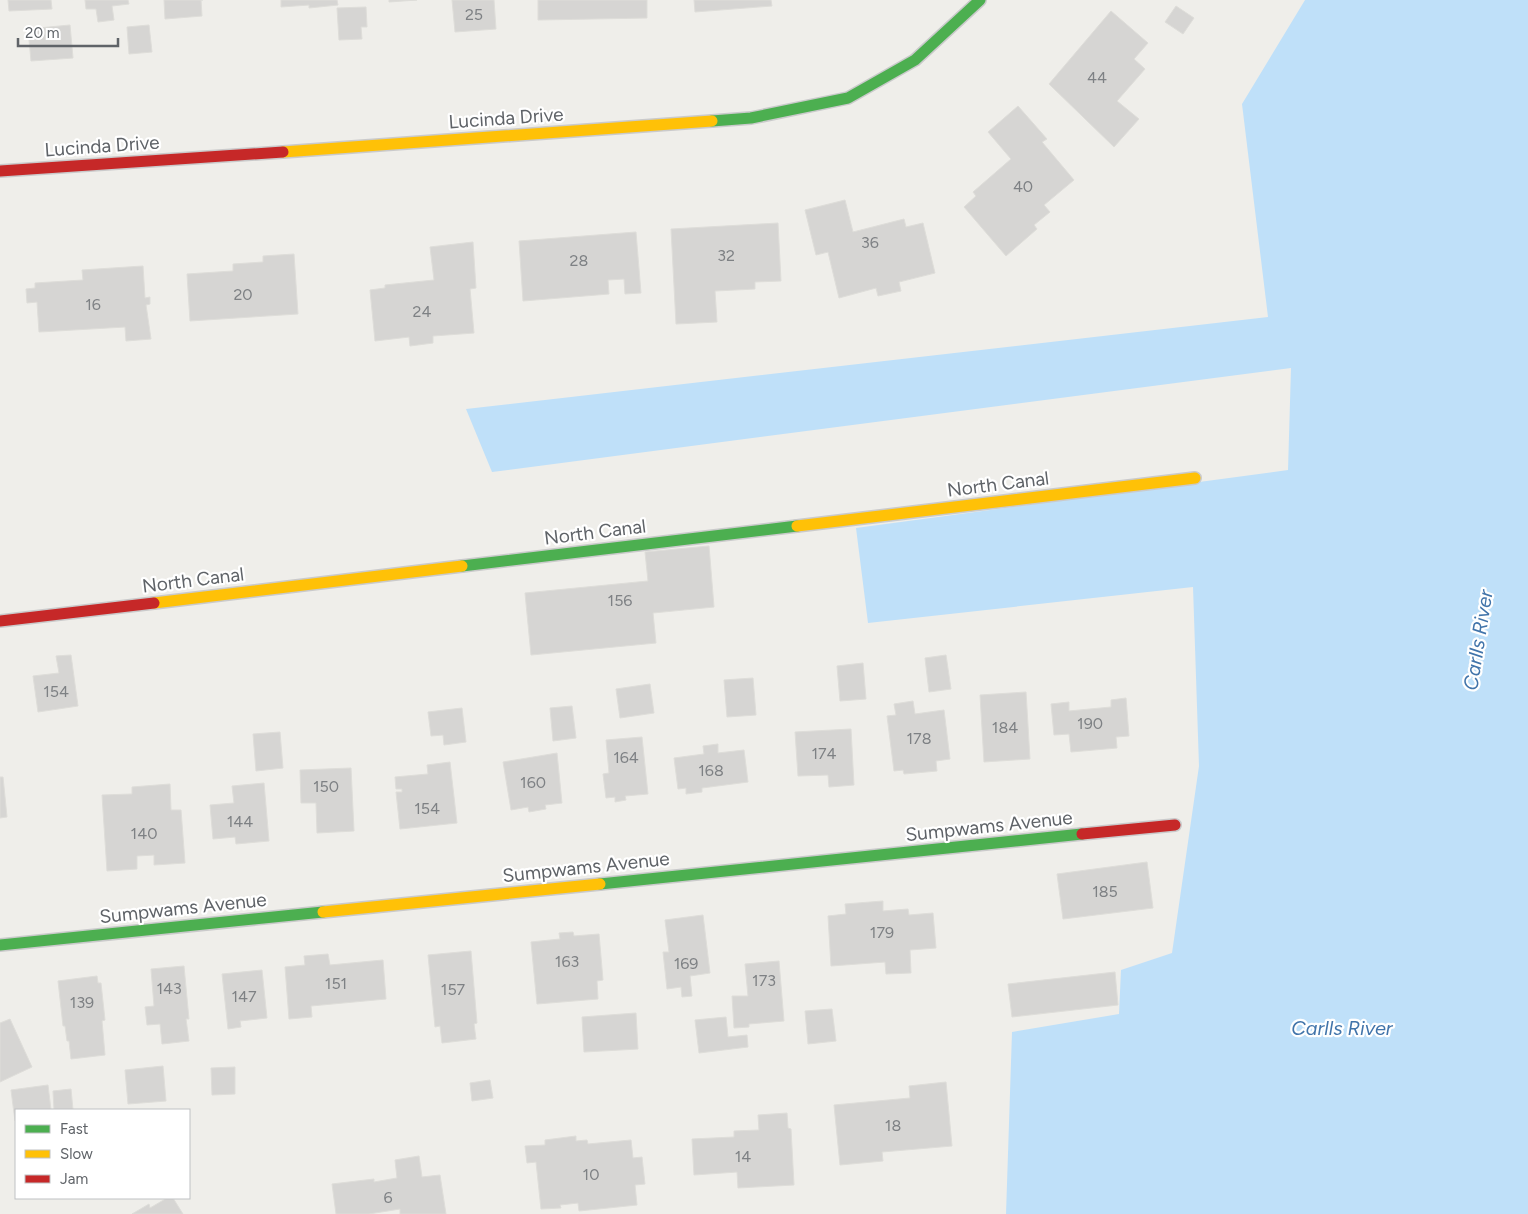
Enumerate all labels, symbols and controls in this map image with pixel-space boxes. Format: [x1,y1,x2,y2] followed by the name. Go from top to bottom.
[465,5,483,24] house number: 25
[18,15,118,47] scale bar
[25,24,59,42] text: 20 m
[1087,68,1107,87] house number: 44
[448,103,564,133] street label: Lucinda Drive
[44,131,160,161] street label: Lucinda Drive
[1013,177,1033,196] house number: 40
[861,233,879,252] house number: 36
[717,246,735,265] house number: 32
[570,251,588,270] house number: 28
[233,285,253,304] house number: 20
[85,295,101,314] house number: 16
[413,302,431,321] house number: 24
[946,466,1050,502] street label: North Canal
[543,514,647,550] street label: North Canal
[141,562,245,598] street label: North Canal
[1458,587,1498,692] water label: Carlls River
[608,591,632,610] house number: 156
[43,682,69,701] house number: 154
[1077,714,1103,733] house number: 190
[992,718,1018,737] house number: 184
[906,729,932,748] house number: 178
[811,744,837,763] house number: 174
[613,748,639,767] house number: 164
[698,761,724,780] house number: 168
[520,773,546,792] house number: 160
[313,777,339,796] house number: 150
[414,799,440,818] house number: 154
[904,806,1074,846] street label: Sumpwams Avenue
[227,812,253,831] house number: 144
[131,824,157,843] house number: 140
[501,847,671,887] street label: Sumpwams Avenue
[1092,882,1118,901] house number: 185
[98,888,268,928] street label: Sumpwams Avenue
[870,923,894,942] house number: 179
[555,952,579,971] house number: 163
[674,954,698,973] house number: 169
[752,971,776,990] house number: 173
[325,974,347,993] house number: 151
[156,979,182,998] house number: 143
[441,980,466,999] house number: 157
[231,987,257,1006] house number: 147
[70,993,94,1012] house number: 139
[1291,1016,1394,1040] water label: Carlls River
[15,1109,190,1199] legend
[885,1116,901,1135] house number: 18
[60,1120,89,1138] text: Fast
[60,1145,93,1163] text: Slow
[735,1147,751,1166] house number: 14
[583,1165,599,1184] house number: 10
[60,1170,88,1188] text: Jam
[383,1188,393,1207] house number: 6

